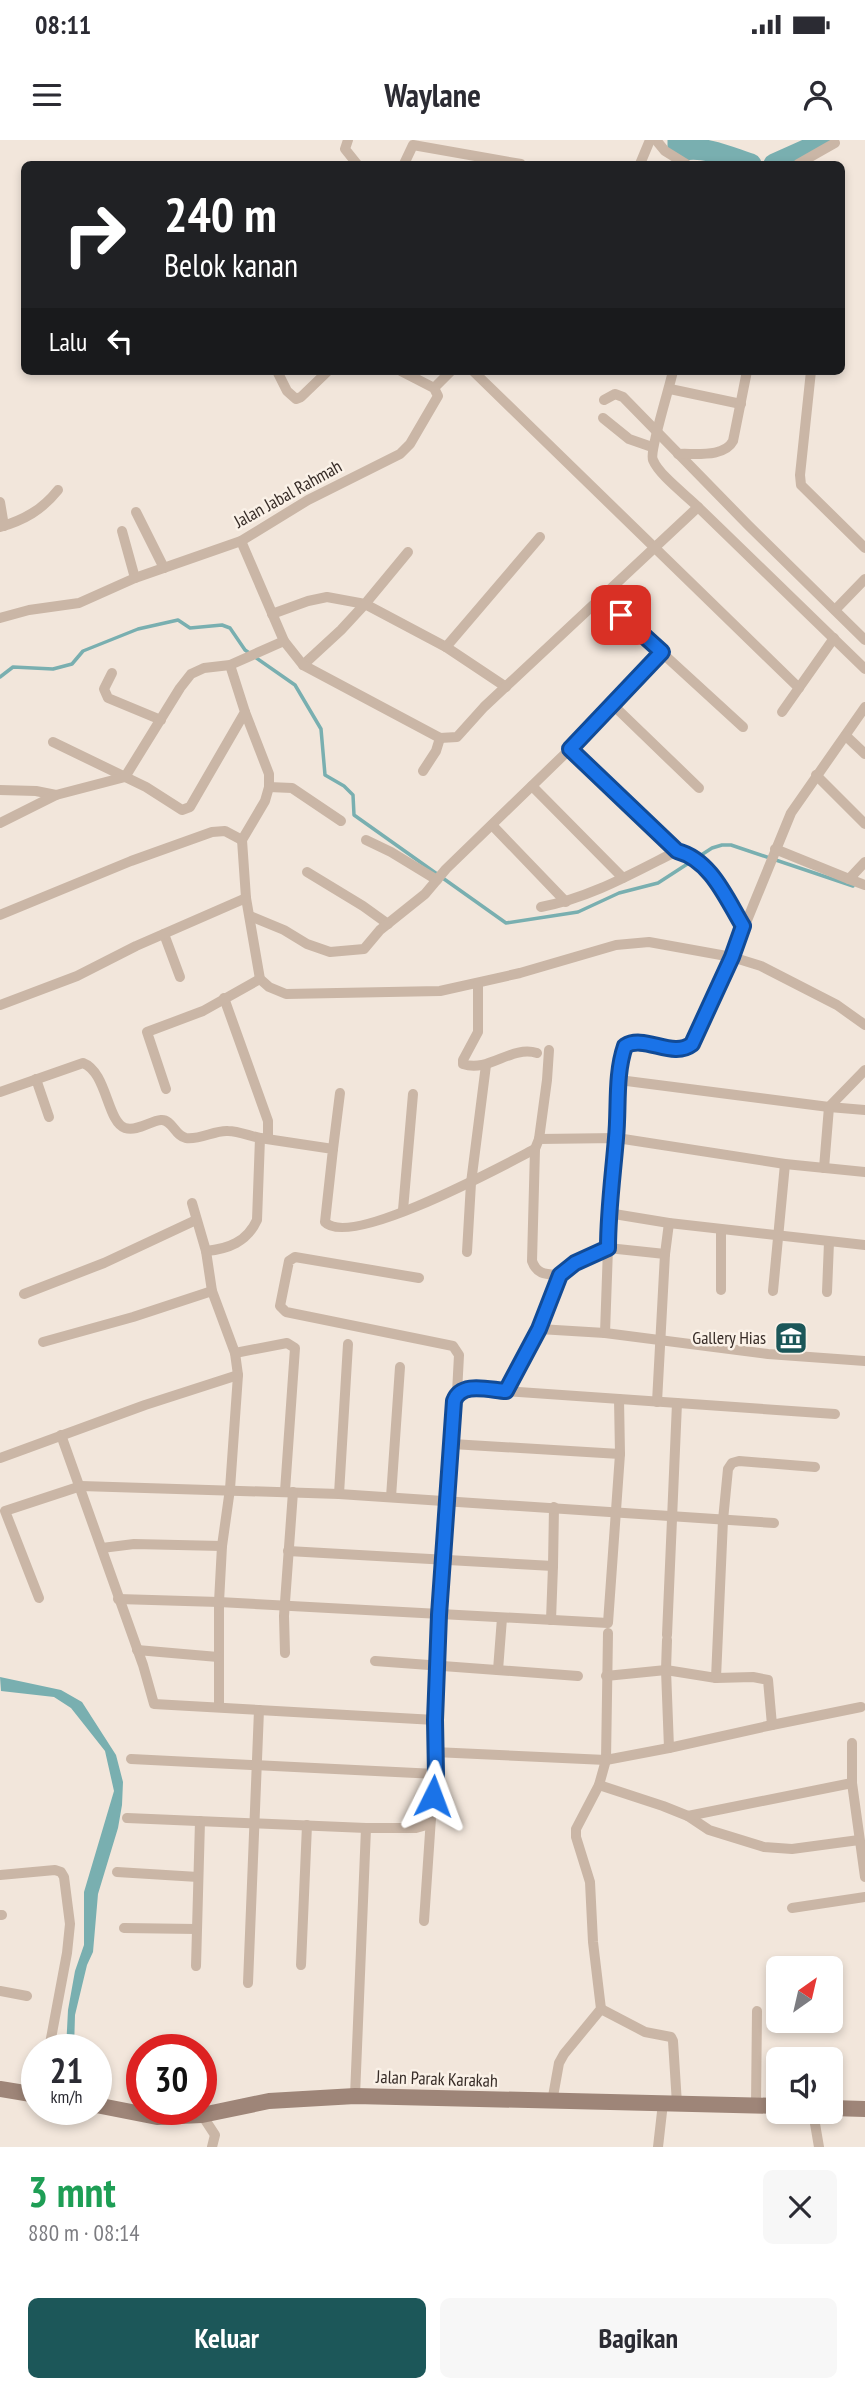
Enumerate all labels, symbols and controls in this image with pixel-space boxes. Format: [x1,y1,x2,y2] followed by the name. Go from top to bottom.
[35,8,91,41] text: 08:11
[384,74,481,116] text: Waylane
[28,76,66,114] icon: menu
[799,76,837,114] icon: person
[164,182,277,246] text: 240 m
[49,189,140,280] icon: right
[164,244,298,286] text: Belok kanan
[101,322,139,360] icon: left
[49,325,87,358] text: Lalu
[229,454,346,533] street label: Jalan Jabal Rahmah
[591,585,651,645] pin
[602,596,640,634] icon: arrive
[772,1319,810,1357] museum icon: Gallery Hias
[692,1326,766,1349] place label: Gallery Hias
[396,1759,470,1833] position arrow
[766,1956,844,2034] north arrow
[766,1956,843,2124] map controls
[126,2034,217,2125] speed limit sign: 30
[50,2047,83,2093] text: 21
[766,2047,843,2124] button: sound
[375,2065,498,2092] street label: Jalan Parak Karakah
[51,2085,82,2108] text: km/h
[28,2164,116,2219] text: 3 mnt
[763,2170,837,2244] button: close
[28,2218,140,2247] text: 880 m · 08:14
[28,2298,426,2378] button: Keluar
[440,2298,837,2378] button: Bagikan

